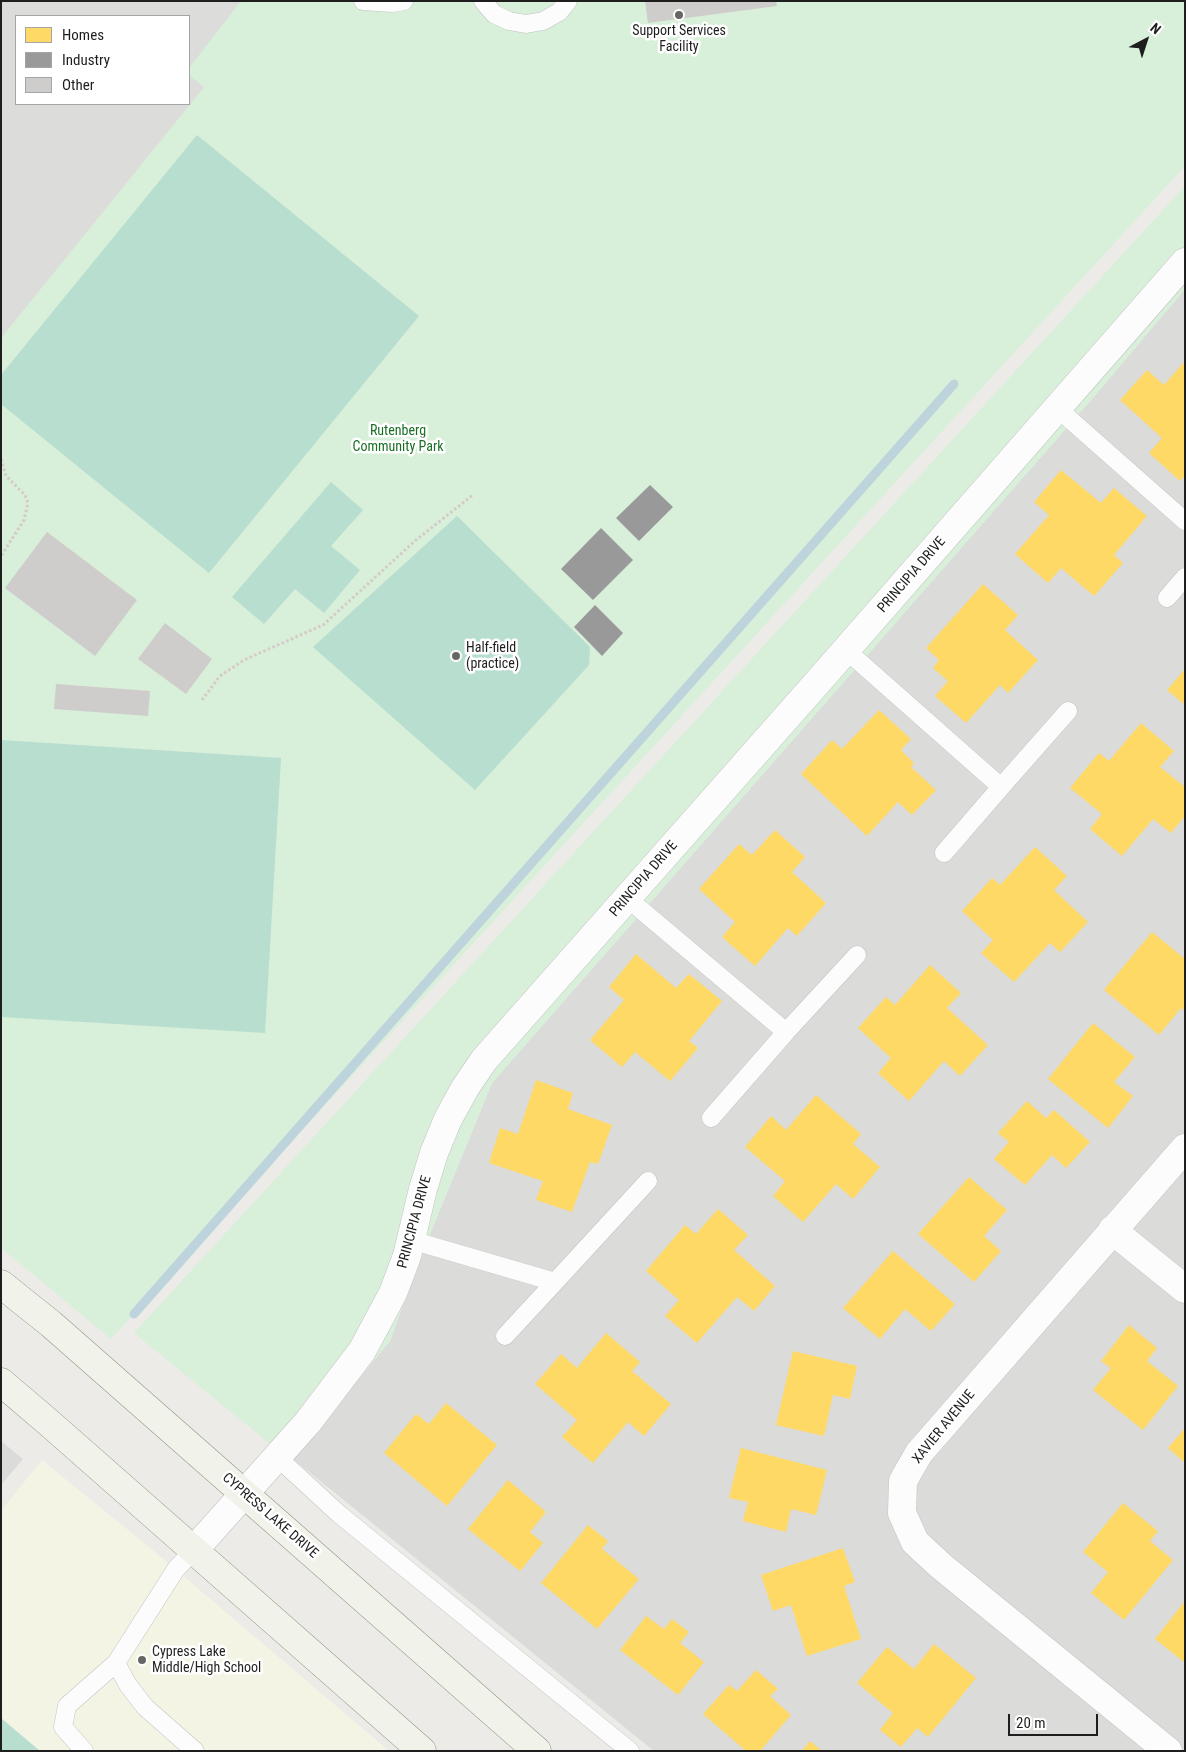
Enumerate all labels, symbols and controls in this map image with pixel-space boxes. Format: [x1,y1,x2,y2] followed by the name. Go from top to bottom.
[673,9,685,21] marker: Support Services Facility
[15,15,190,105] legend
[1121,15,1171,65] north arrow
[1147,20,1164,37] text: N
[632,23,726,56] place label: Support Services Facility
[62,26,104,44] text: Homes
[62,51,110,69] text: Industry
[62,76,94,94] text: Other
[353,423,443,456] park label: Rutenberg Community Park
[874,534,950,616] street label: PRINCIPIA DRIVE
[466,640,519,672] place label: Half-field (practice)
[450,650,462,662] marker: Half-field (practice)
[606,838,682,920] street label: PRINCIPIA DRIVE
[395,1174,435,1270] street label: PRINCIPIA DRIVE
[909,1387,979,1467] street label: XAVIER AVENUE
[219,1470,321,1562] street label: CYPRESS LAKE DRIVE
[152,1644,261,1676] place label: Cypress Lake Middle/High School
[136,1654,148,1666] marker: Cypress Lake Middle/High School
[1011,1704,1101,1736] scale bar
[1016,1714,1046,1732] text: 20 m

